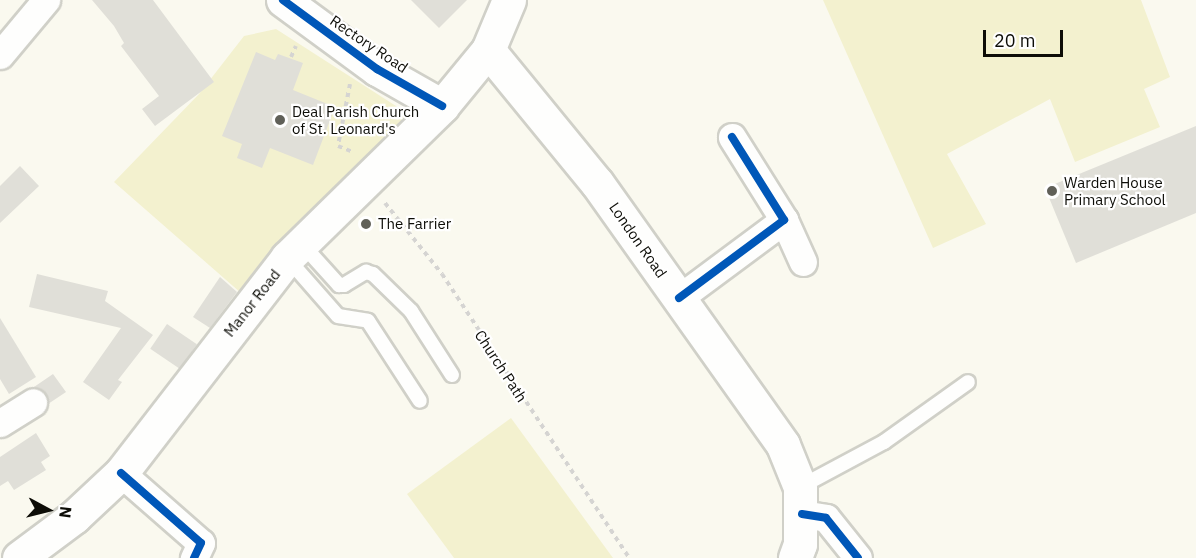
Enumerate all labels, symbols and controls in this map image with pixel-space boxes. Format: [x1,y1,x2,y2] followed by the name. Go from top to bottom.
[327,11,411,77] street label: Rectory Road
[986,18,1066,56] scale bar
[994,29,1036,52] text: 20 m
[292,102,419,137] place label: Deal Parish Church of St. Leonard's
[273,113,287,127] marker: Deal Parish Church of St. Leonard's
[1064,173,1166,208] place label: Warden House Primary School
[1045,184,1059,198] marker: Warden House Primary School
[605,199,671,281] street label: London Road
[378,215,451,233] place label: The Farrier
[359,217,373,231] marker: The Farrier
[220,266,284,340] street label: Manor Road
[471,327,531,405] street label: Church Path
[18,480,78,540] north arrow
[55,505,76,519] text: N

